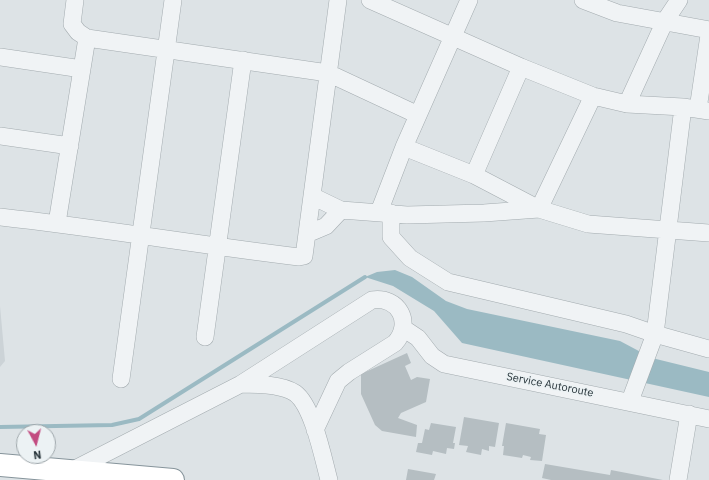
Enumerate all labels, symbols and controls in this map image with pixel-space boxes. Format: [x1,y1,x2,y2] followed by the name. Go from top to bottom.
[505,370,595,400] street label: Service Autoroute
[16,424,56,464] north arrow
[33,447,42,462] text: N

